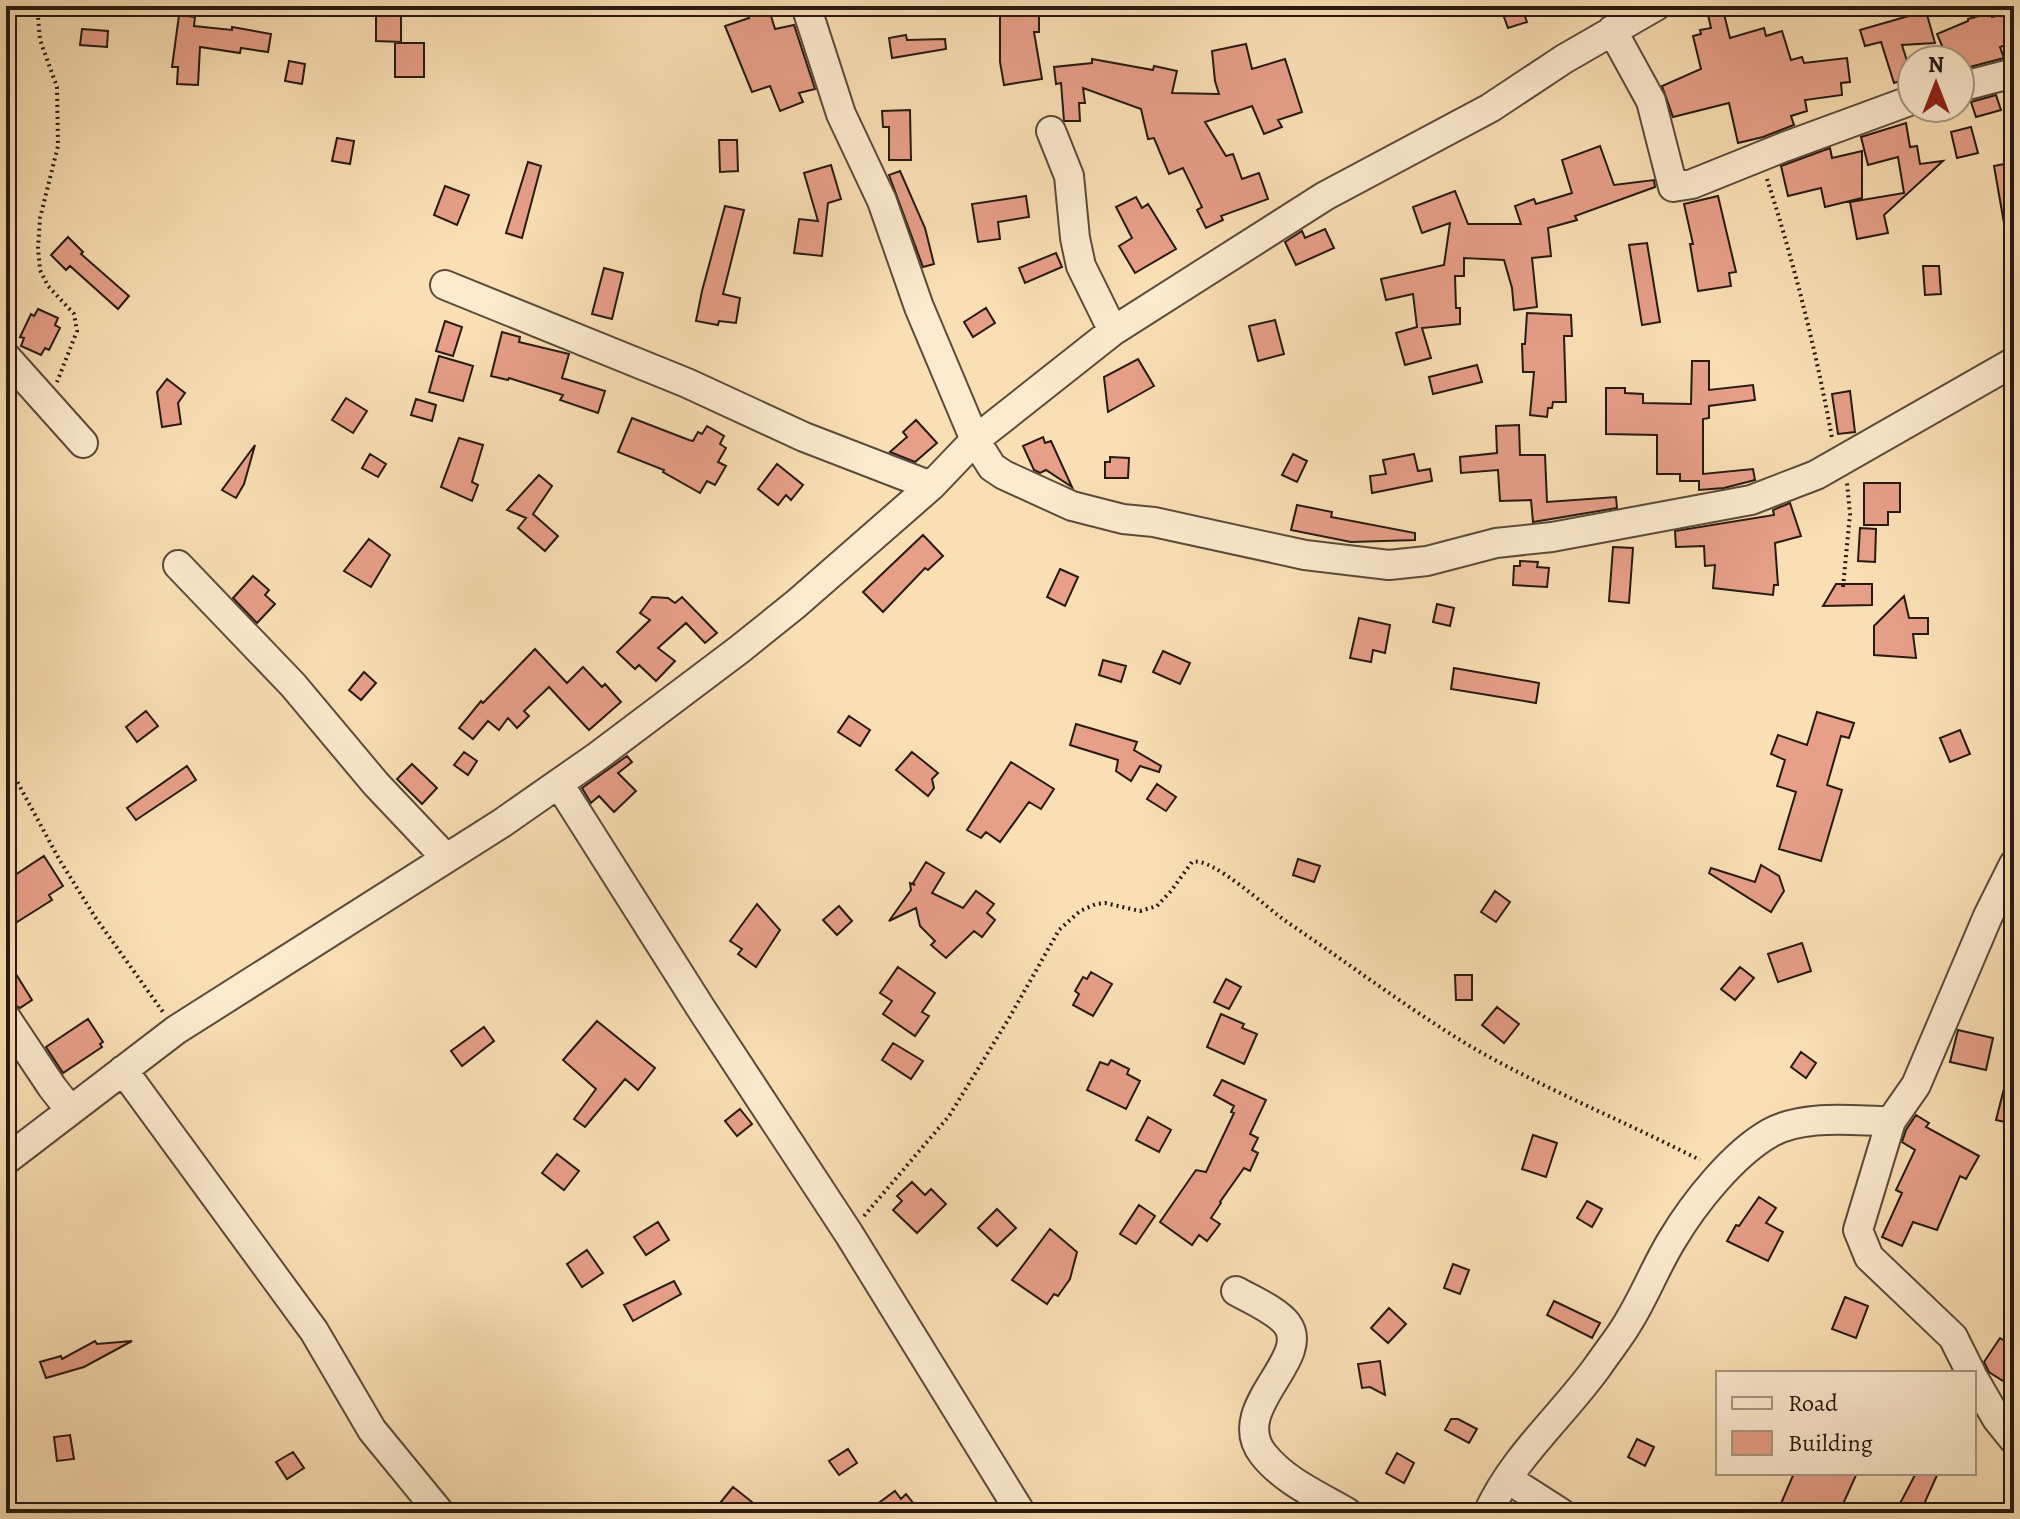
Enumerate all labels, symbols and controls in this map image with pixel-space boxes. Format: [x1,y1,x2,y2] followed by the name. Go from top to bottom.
[1896,44,1976,124] north arrow
[1928,50,1944,80] text: N
[1716,1371,1976,1475] legend
[1788,1387,1838,1419] text: Road
[1788,1427,1873,1459] text: Building

